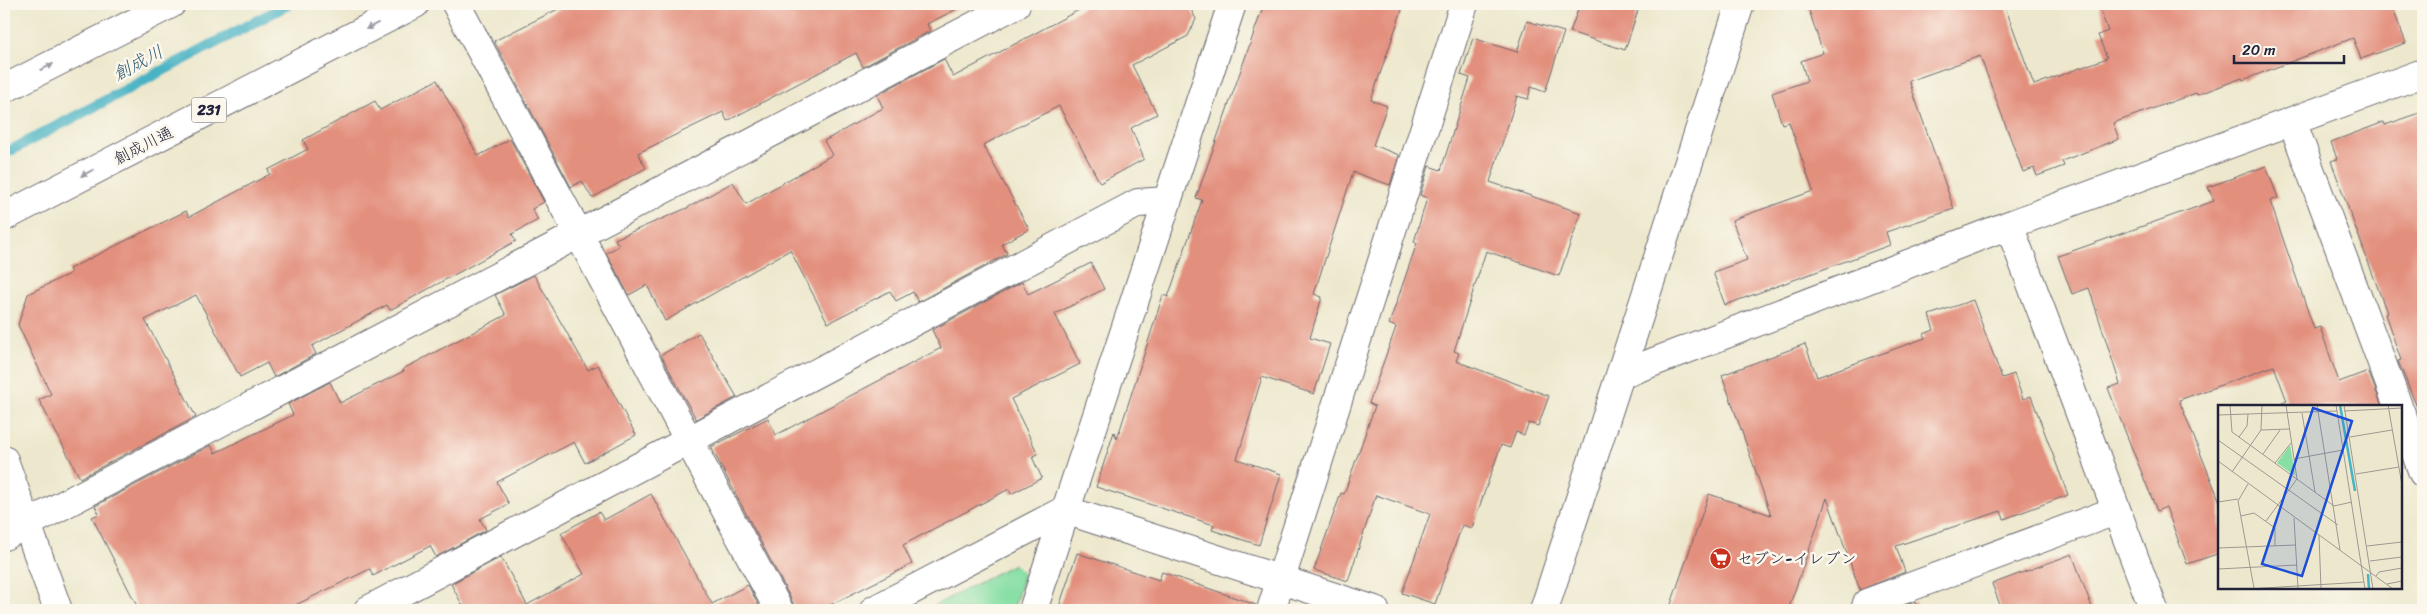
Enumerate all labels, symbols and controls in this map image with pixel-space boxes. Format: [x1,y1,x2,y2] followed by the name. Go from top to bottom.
[364,22,379,30] one-way arrow
[2234,32,2344,64] scale bar
[107,36,169,90] water label: 創成川
[2242,37,2276,63] text: 20 m
[40,63,54,71] one-way arrow
[192,98,226,122] road number: 231
[108,118,178,173] street label: 創成川通
[80,169,95,177] one-way arrow
[2218,405,2402,589] inset map
[1737,544,1856,573] place label: セブン-イレブン
[1709,546,1733,570] supermarket icon: セブン-イレブン

